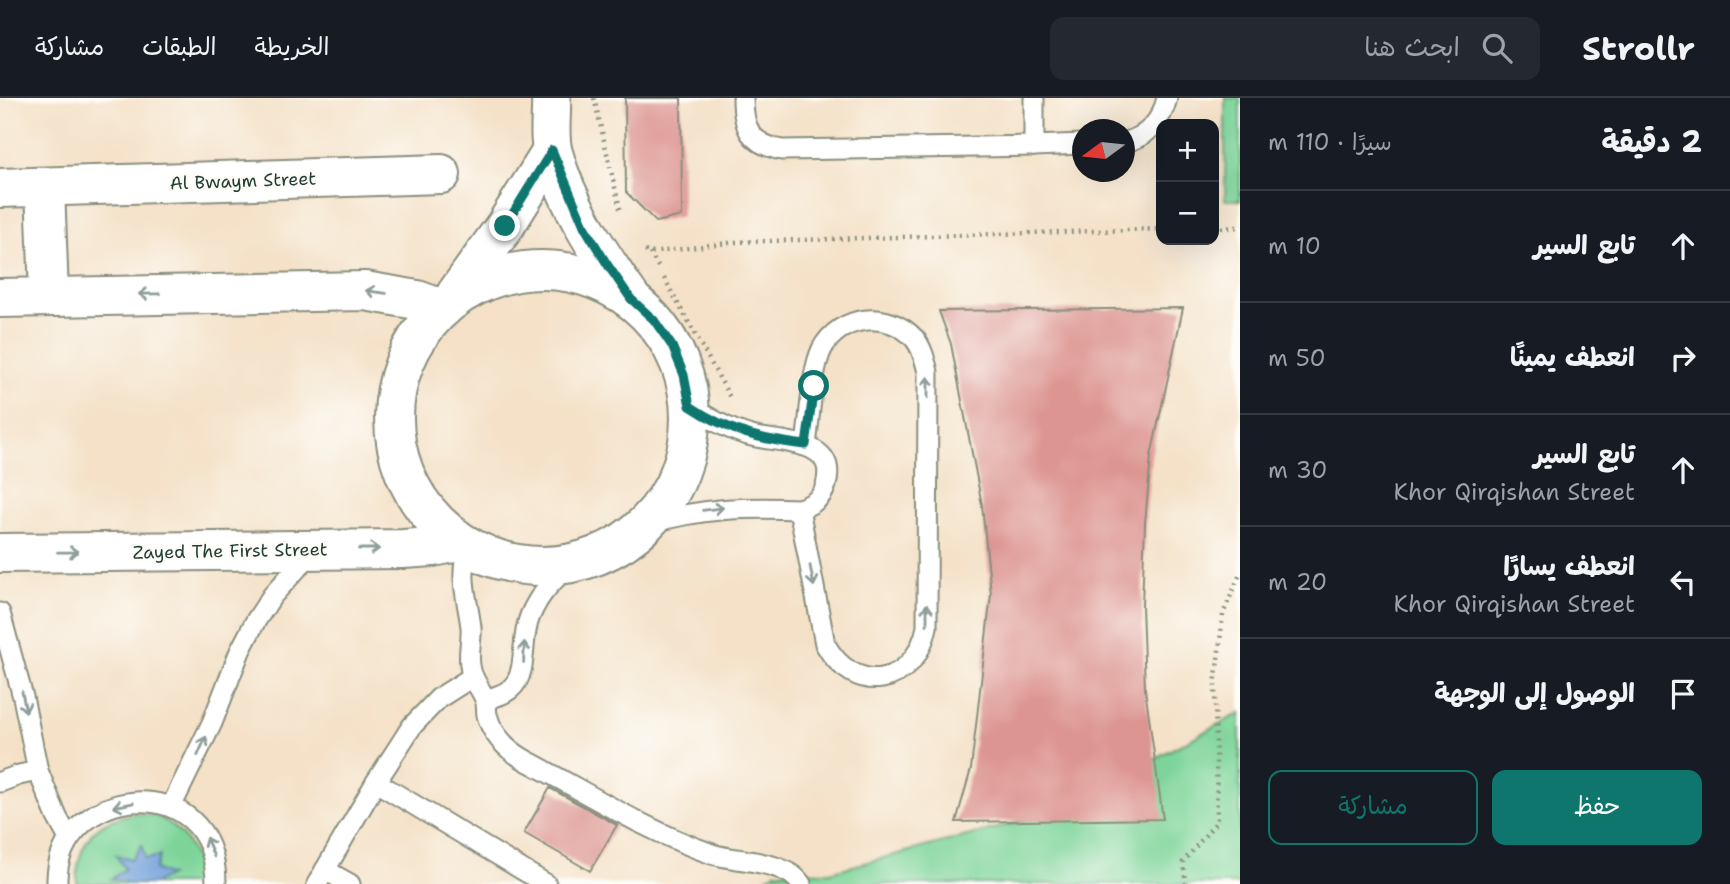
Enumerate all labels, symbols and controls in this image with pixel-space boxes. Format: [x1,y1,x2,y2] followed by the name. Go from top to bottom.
[1050,17,1540,80] search box
[1582,26,1695,71] text: Strollr
[1364,29,1460,64] text: ابحث هنا
[1478,29,1516,67] icon: search
[35,31,104,63] text: مشاركة
[142,31,217,63] text: الطبقات
[255,31,329,63] text: الخريطة
[1072,119,1135,182] north arrow
[1156,119,1219,245] map controls
[1156,119,1219,182] button: +
[1601,121,1702,162] text: 2 دقيقة
[1268,127,1392,157] text: سيرًا · 110 m
[169,166,317,196] street label: Al Bwaym Street
[1156,182,1219,245] button: −
[489,210,520,241] route end
[1533,227,1635,262] text: تابع السير
[1664,227,1702,265] icon: ahead
[1268,231,1321,261] text: 10 m
[365,285,388,298] one-way arrow
[138,287,161,301] one-way arrow
[1510,339,1635,374] text: انعطف يمينًا
[1664,339,1702,377] icon: right
[1268,343,1326,373] text: 50 m
[798,370,829,401] route start
[921,375,935,398] one-way arrow
[1533,436,1635,471] text: تابع السير
[1664,451,1702,489] icon: ahead
[1268,455,1327,485] text: 30 m
[1394,477,1635,507] text: Khor Qirqishan Street
[701,503,724,516] one-way arrow
[132,537,328,565] street label: Zayed The First Street
[357,542,380,556] one-way arrow
[56,545,79,559] one-way arrow
[1503,548,1635,583] text: انعطف يسارًا
[1664,563,1702,601] icon: left
[806,564,819,587] one-way arrow
[1268,567,1327,597] text: 20 m
[1394,589,1635,619] text: Khor Qirqishan Street
[920,603,934,626] one-way arrow
[517,641,530,664] one-way arrow
[1434,675,1635,710] text: الوصول إلى الوجهة
[1664,675,1702,713] icon: arrive
[18,690,31,713] one-way arrow
[195,736,209,757] one-way arrow
[1268,770,1478,845] button: مشاركة
[1492,770,1702,845] button: حفظ
[112,798,135,812] one-way arrow
[202,836,215,858] one-way arrow

